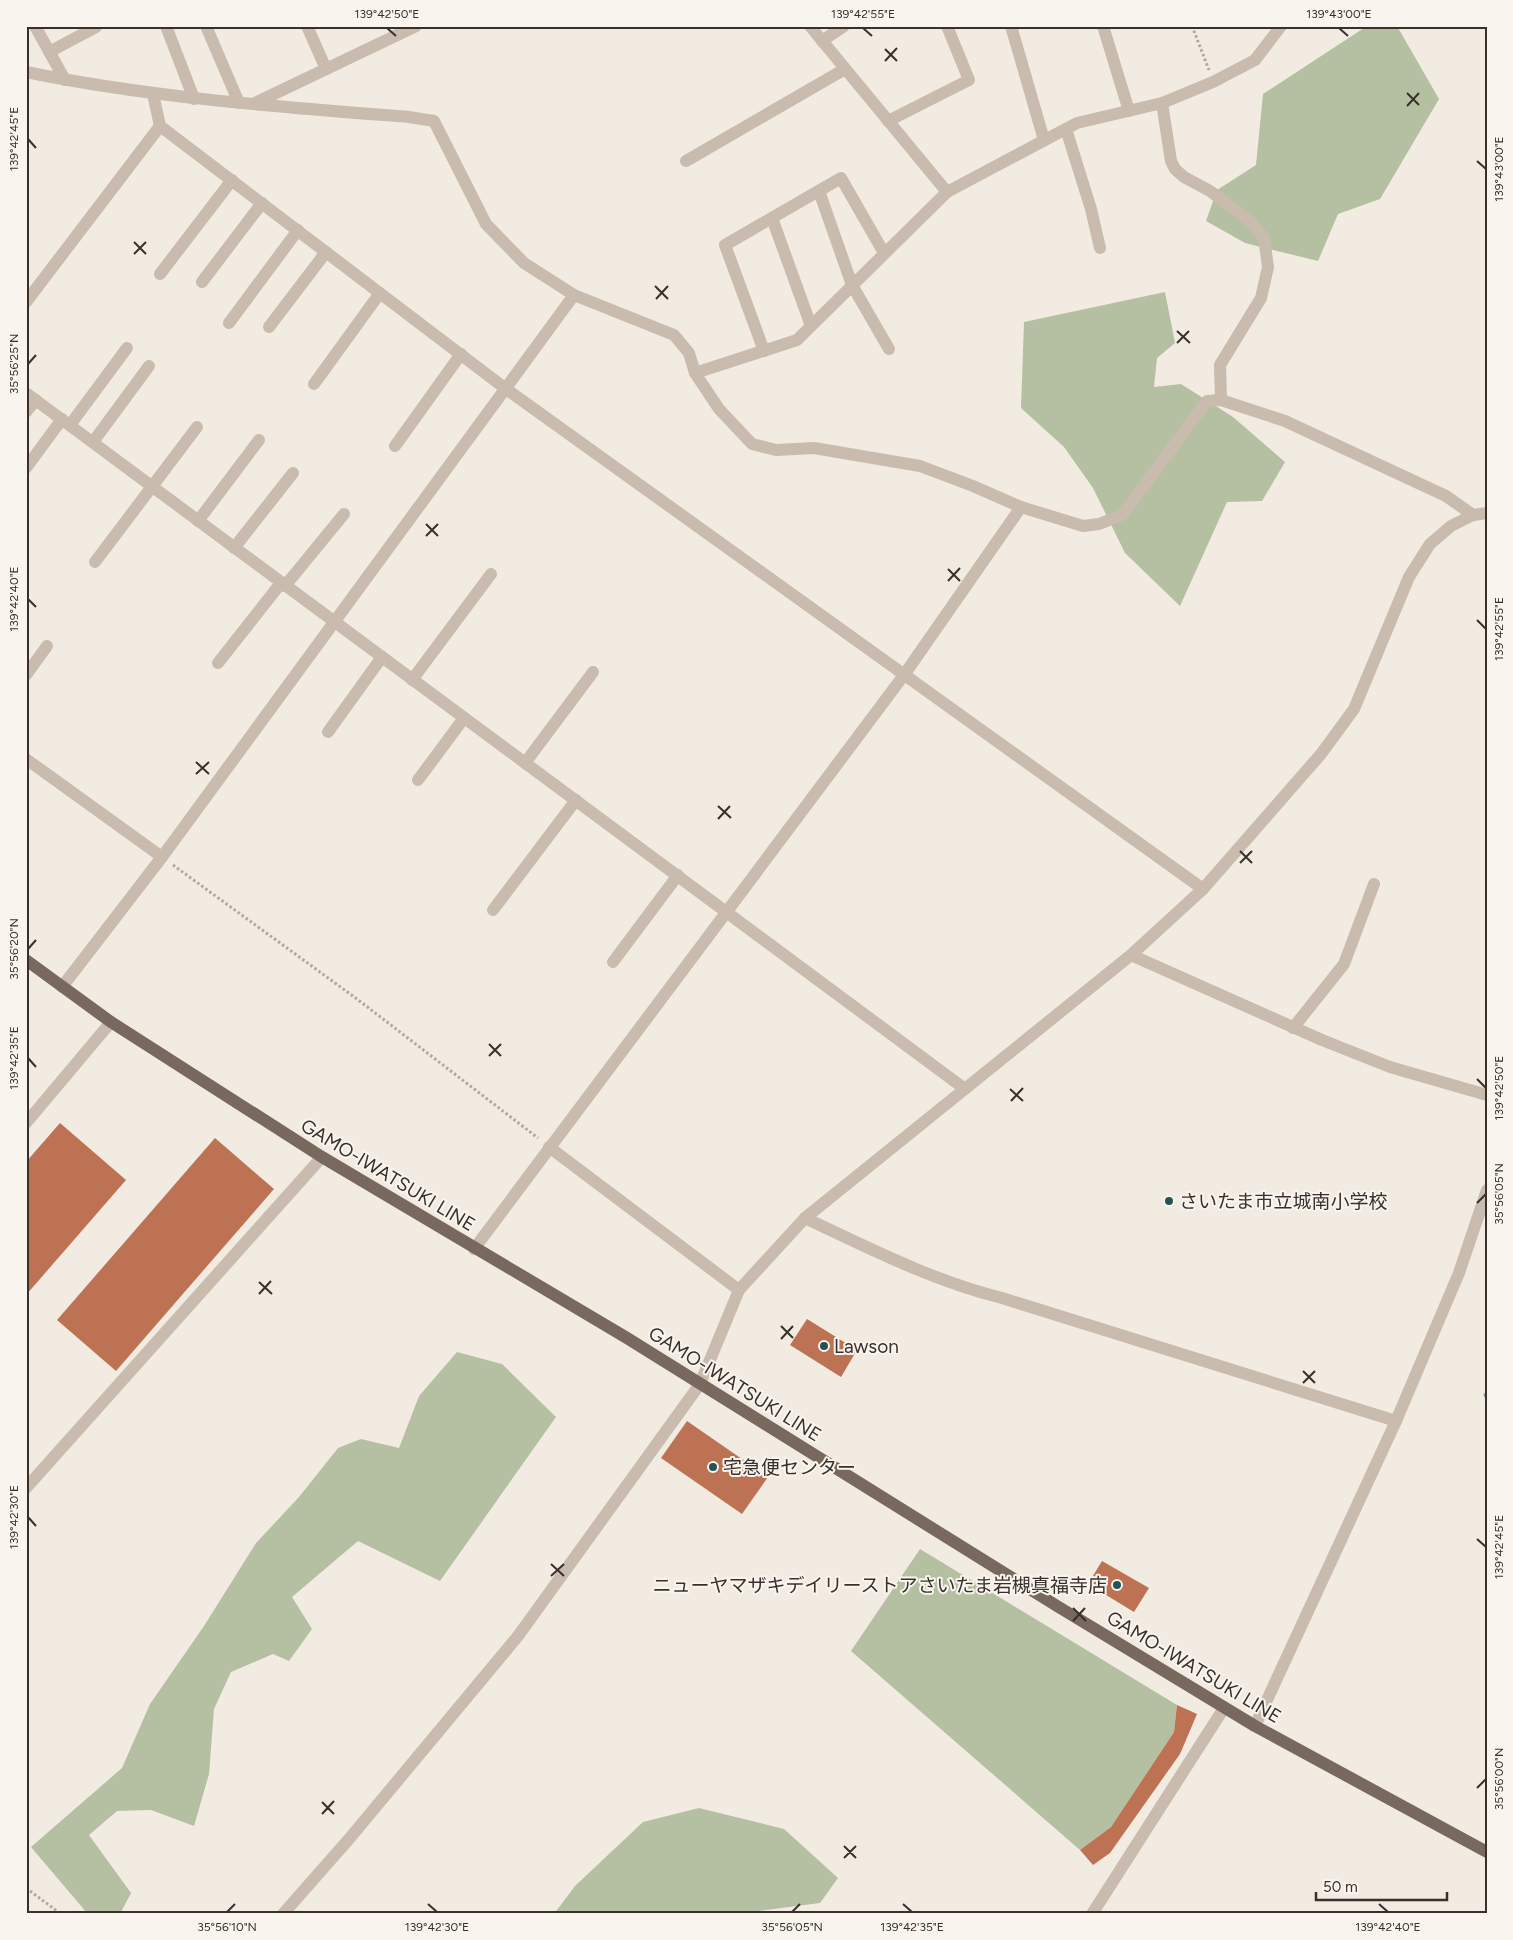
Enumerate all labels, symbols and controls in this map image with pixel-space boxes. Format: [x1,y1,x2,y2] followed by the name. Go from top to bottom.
[355,7,419,21] text: 139°42'50"E
[831,7,895,21] text: 139°42'55"E
[1306,7,1372,21] text: 139°43'00"E
[7,107,21,171] text: 139°42'45"E
[1492,136,1506,202] text: 139°43'00"E
[7,334,21,394] text: 35°56'25"N
[7,566,21,632] text: 139°42'40"E
[1492,597,1506,661] text: 139°42'55"E
[7,918,21,980] text: 35°56'20"N
[7,1026,21,1090] text: 139°42'35"E
[1492,1056,1506,1120] text: 139°42'50"E
[297,1114,479,1236] street label: GAMO-IWATSUKI LINE
[1492,1163,1506,1225] text: 35°56'05"N
[1179,1190,1387,1213] place label: さいたま市立城南小学校
[1163,1195,1175,1207] marker: さいたま市立城南小学校
[644,1321,826,1447] street label: GAMO-IWATSUKI LINE
[834,1335,899,1358] place label: Lawson
[818,1340,830,1352] marker: Lawson
[723,1456,856,1479] place label: 宅急便センター
[707,1461,719,1473] marker: 宅急便センター
[7,1485,21,1549] text: 139°42'30"E
[1492,1515,1506,1579] text: 139°42'45"E
[653,1574,1107,1597] place label: ニューヤマザキデイリーストアさいたま岩槻真福寺店
[1111,1579,1123,1591] marker: ニューヤマザキデイリーストアさいたま岩槻真福寺店
[1103,1606,1285,1728] street label: GAMO-IWATSUKI LINE
[1492,1748,1506,1810] text: 35°56'00"N
[1316,1870,1447,1902] scale bar
[1323,1878,1358,1896] text: 50 m
[197,1920,257,1934] text: 35°56'10"N
[405,1920,469,1934] text: 139°42'30"E
[761,1920,823,1934] text: 35°56'05"N
[880,1920,944,1934] text: 139°42'35"E
[1355,1920,1421,1934] text: 139°42'40"E

